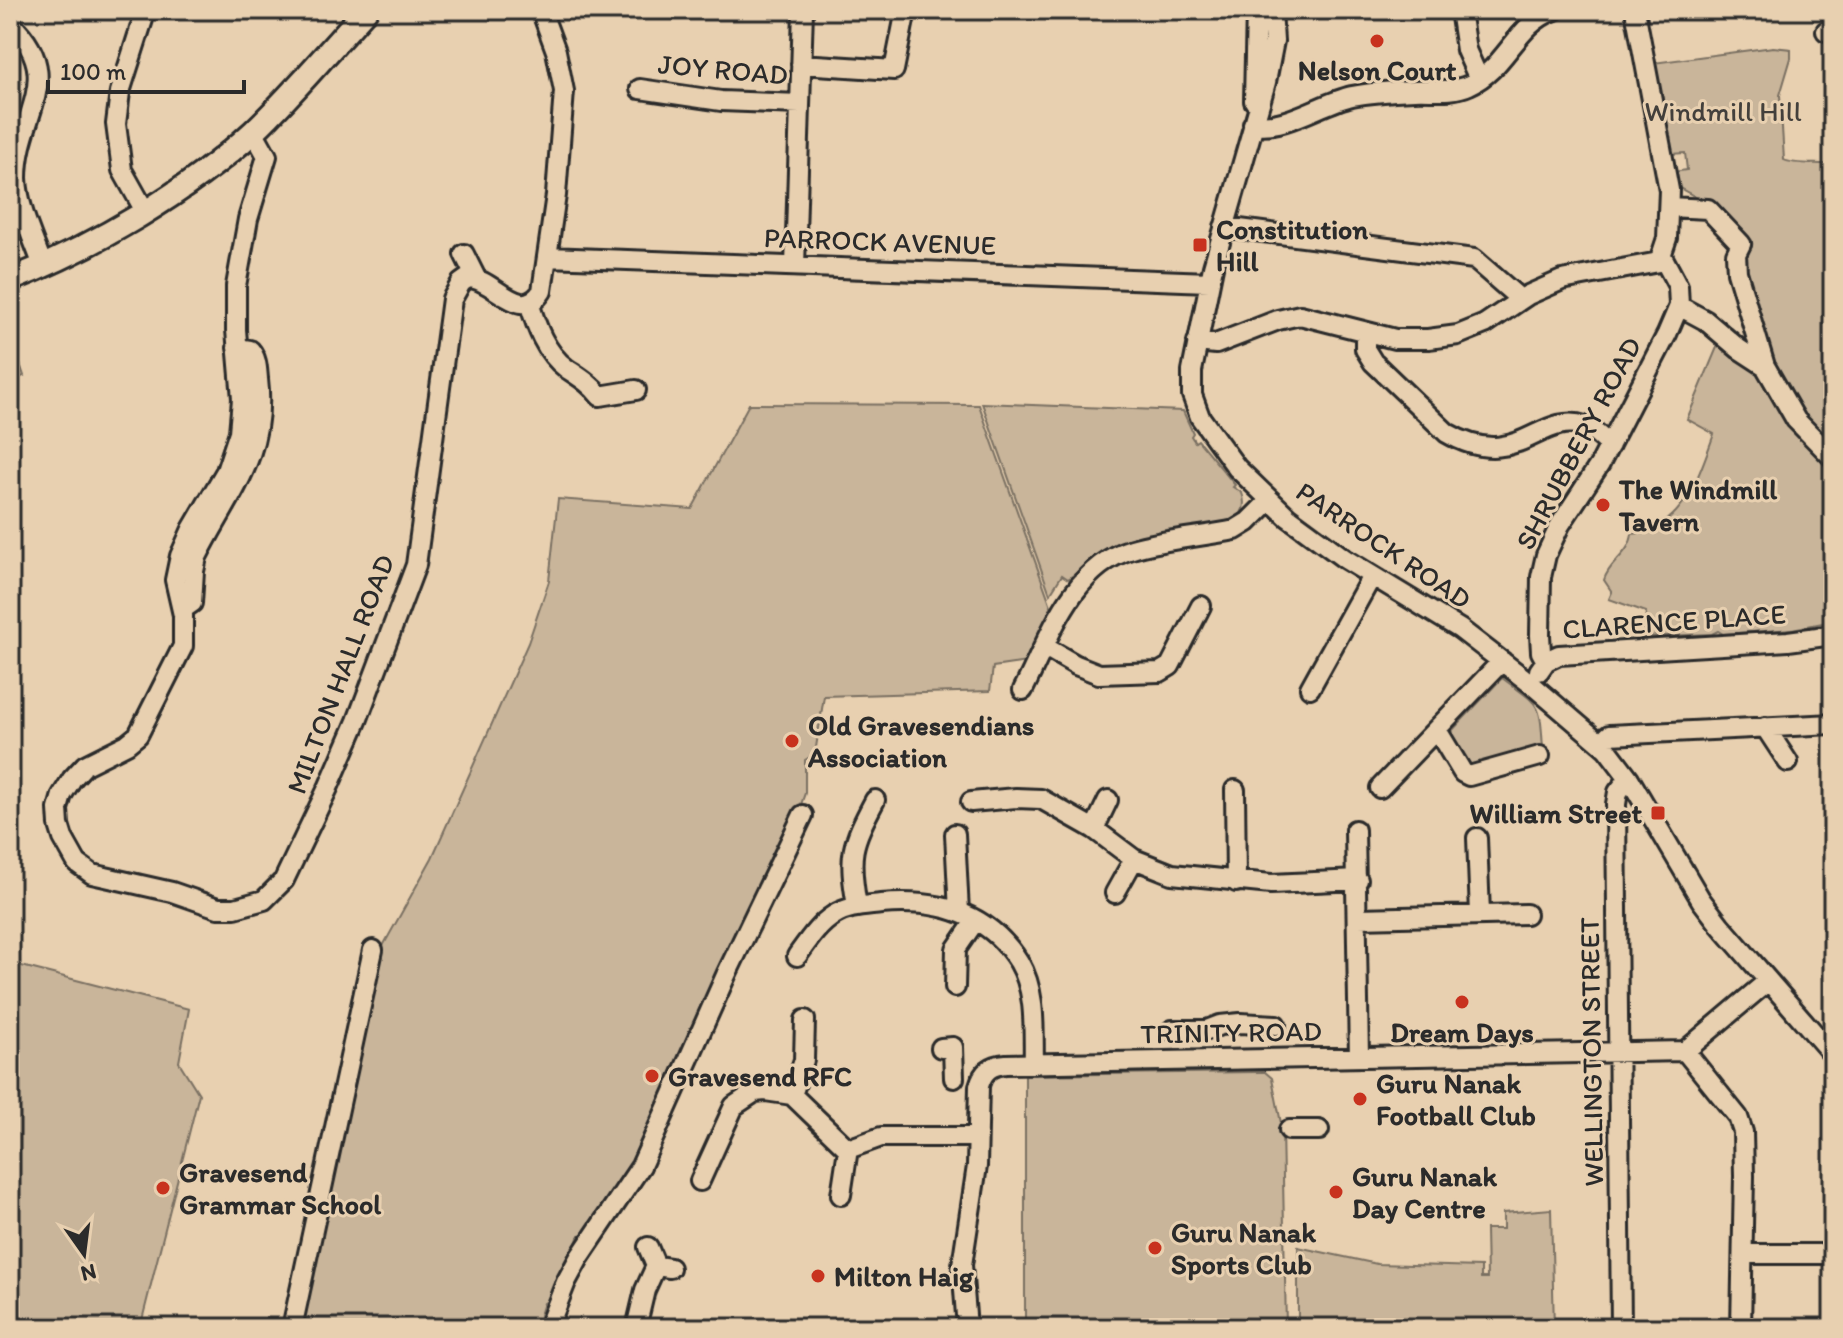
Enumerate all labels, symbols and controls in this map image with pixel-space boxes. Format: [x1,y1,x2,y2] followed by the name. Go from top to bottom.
[1368,32,1386,50] marker: Nelson Court
[48,44,244,94] scale bar
[657,46,789,92] street label: JOY ROAD
[1298,53,1457,87] place label: Nelson Court
[60,57,126,86] text: 100 m
[1644,94,1802,128] park label: Windmill Hill
[1216,212,1368,278] place label: Constitution Hill
[763,220,997,262] street label: PARROCK AVENUE
[1191,236,1209,254] marker: Constitution Hill
[1508,331,1648,555] street label: SHRUBBERY ROAD
[1618,472,1777,538] place label: The Windmill Tavern
[1290,474,1478,616] street label: PARROCK ROAD
[1594,496,1612,514] marker: The Windmill Tavern
[279,549,401,799] street label: MILTON HALL ROAD
[1561,596,1787,646] street label: CLARENCE PLACE
[807,708,1034,774] place label: Old Gravesendians Association
[783,732,801,750] marker: Old Gravesendians Association
[1469,796,1642,830] place label: William Street
[1649,804,1667,822] marker: William Street
[1572,917,1610,1187] street label: WELLINGTON STREET
[1453,993,1471,1011] marker: Dream Days
[1140,1013,1322,1051] street label: TRINITY ROAD
[1390,1015,1534,1049] place label: Dream Days
[668,1059,852,1093] place label: Gravesend RFC
[1376,1066,1536,1132] place label: Guru Nanak Football Club
[643,1067,661,1085] marker: Gravesend RFC
[1351,1090,1369,1108] marker: Guru Nanak Football Club
[179,1155,381,1221] place label: Gravesend Grammar School
[1352,1159,1497,1225] place label: Guru Nanak Day Centre
[154,1179,172,1197] marker: Gravesend Grammar School
[1327,1183,1345,1201] marker: Guru Nanak Day Centre
[44,1214,124,1294] north arrow
[1171,1215,1316,1281] place label: Guru Nanak Sports Club
[1146,1239,1164,1257] marker: Guru Nanak Sports Club
[78,1258,99,1288] text: N
[834,1259,974,1293] place label: Milton Haig
[809,1267,827,1285] marker: Milton Haig

